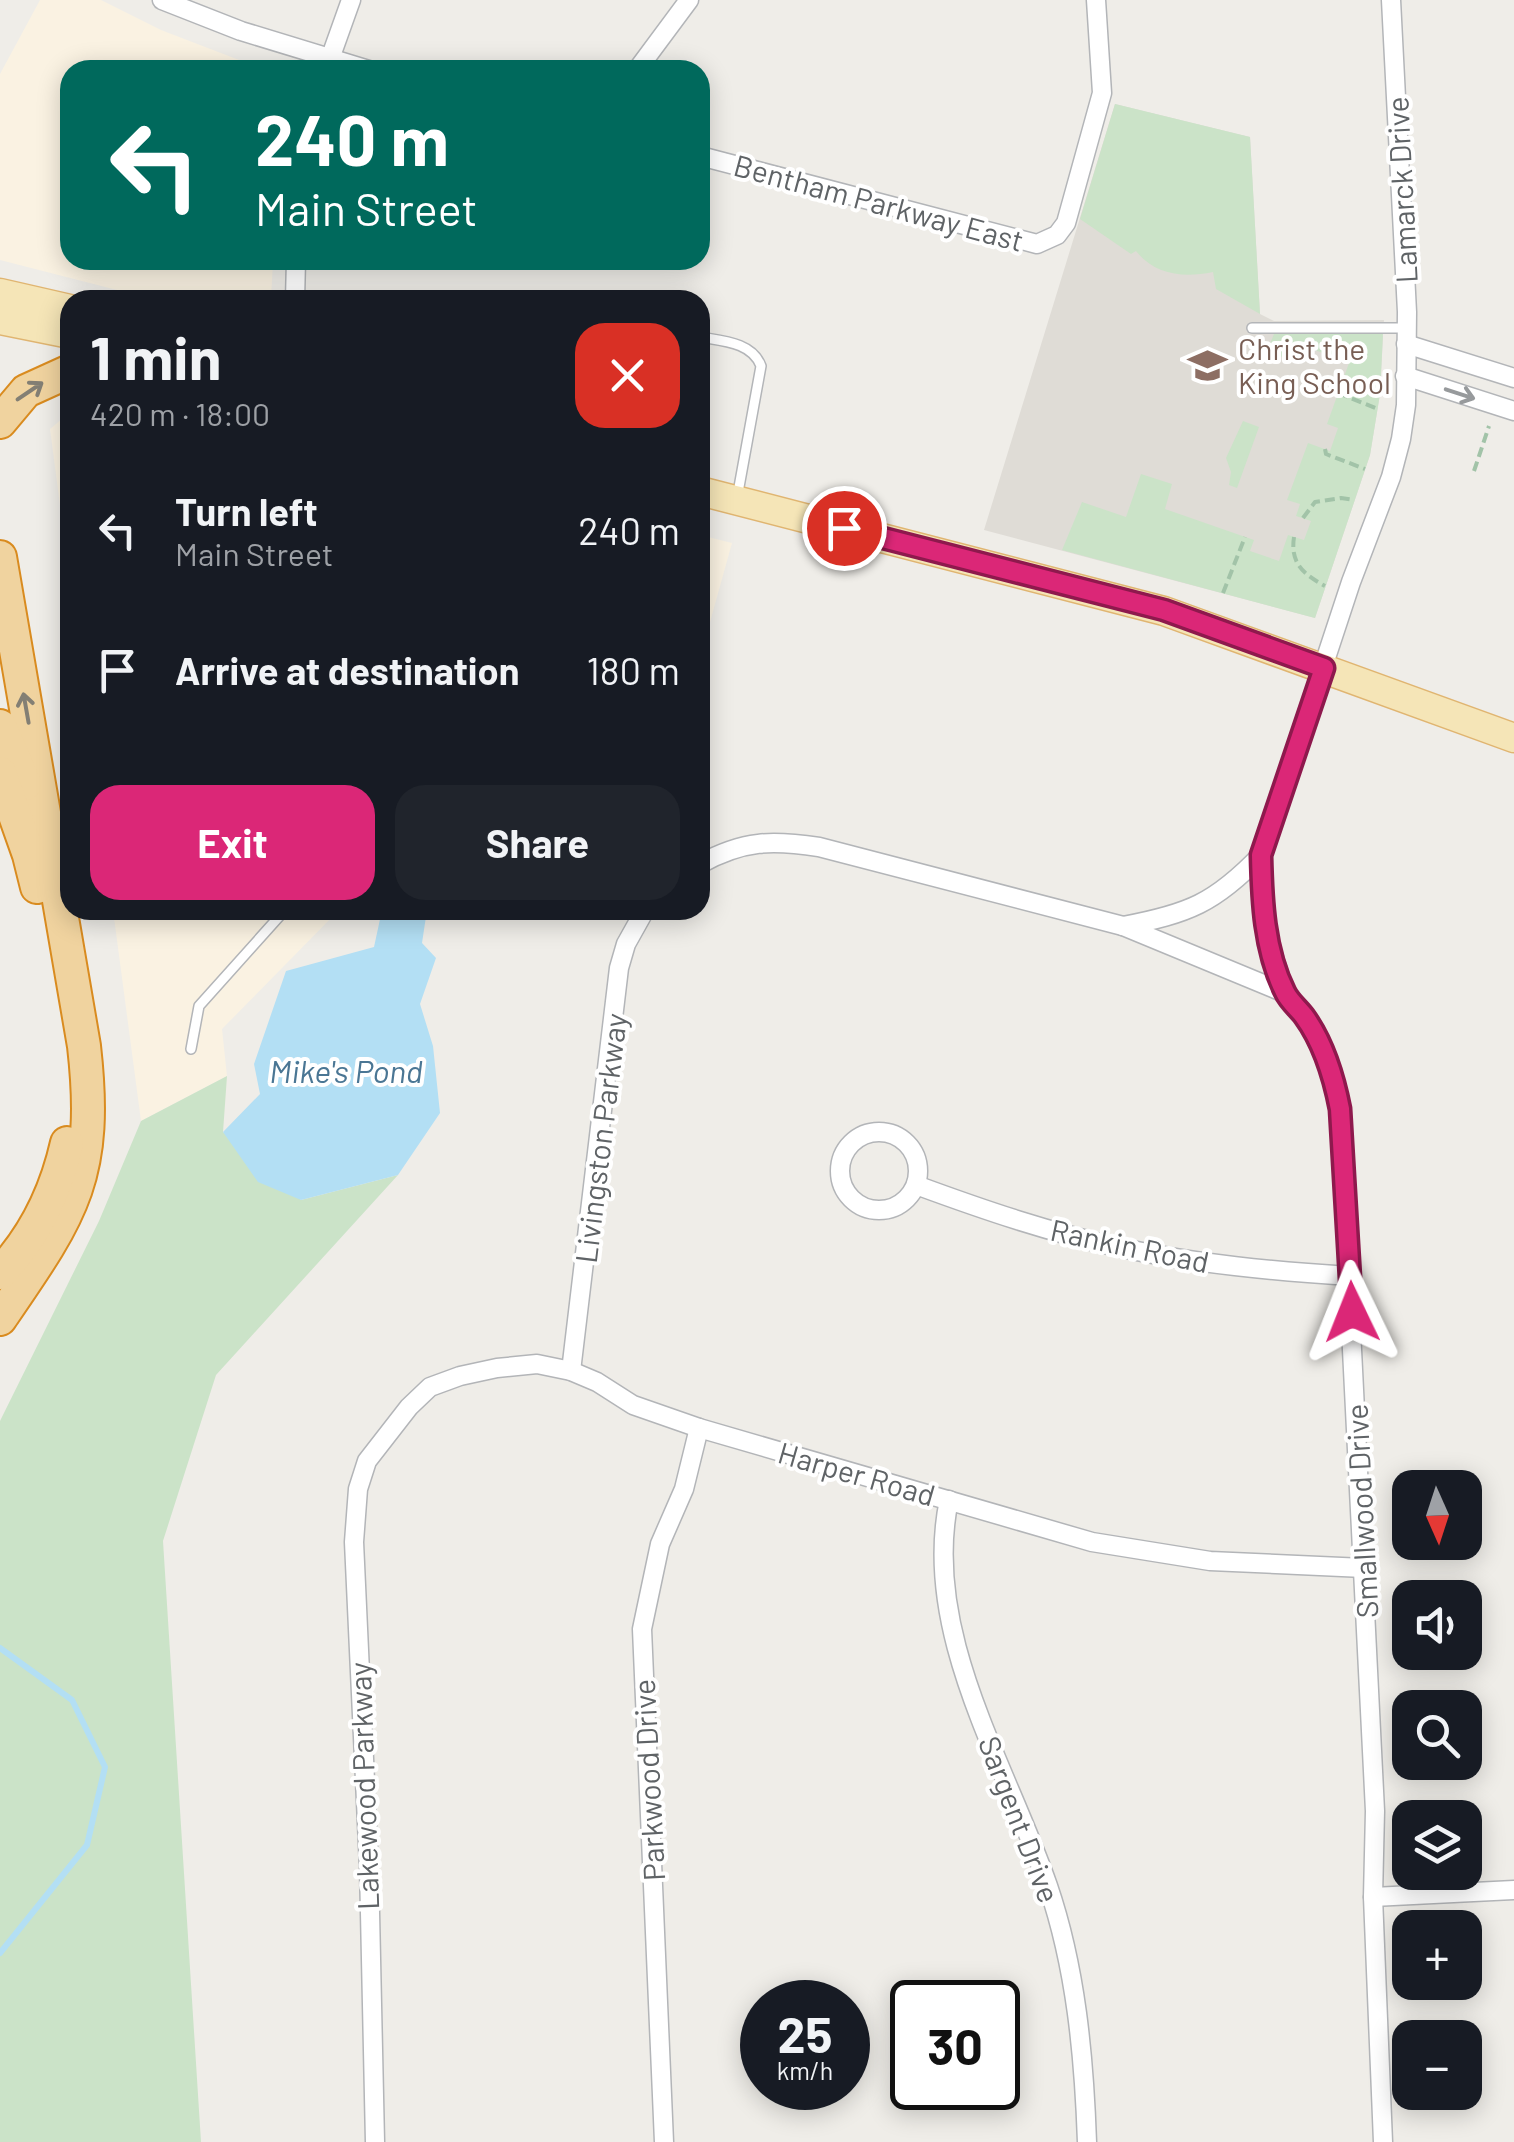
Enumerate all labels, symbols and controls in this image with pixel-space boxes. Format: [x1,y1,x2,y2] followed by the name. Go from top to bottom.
[255,96,449,180] text: 240 m
[1378,96,1424,284] street label: Lamarck Drive
[90,100,220,230] icon: left
[730,146,1028,258] street label: Bentham Parkway East
[255,181,478,235] text: Main Street
[90,320,221,392] text: 1 min
[575,323,680,428] button: close
[1238,330,1391,400] place label: Christ the King School
[1187,344,1229,386] school or university icon: Christ the King School
[16,380,44,401] one-way arrow
[1443,386,1475,404] one-way arrow
[90,394,270,432] text: 420 m · 18:00
[802,486,887,571] pin
[175,488,318,534] text: Turn left
[817,501,872,556] icon: arrive
[90,503,145,558] icon: left
[578,507,680,553] text: 240 m
[175,534,333,572] text: Main Street
[90,643,145,698] icon: arrive
[175,647,520,693] text: Arrive at destination
[586,647,680,693] text: 180 m
[16,693,35,725] one-way arrow
[90,785,375,900] button: Exit
[395,785,680,900] button: Share
[567,1011,633,1265] street label: Livingston Parkway
[269,1051,423,1089] water label: Mike's Pond
[1048,1211,1212,1279] street label: Rankin Road
[1300,1260,1404,1364] position arrow
[1337,1403,1385,1619] street label: Smallwood Drive
[774,1433,940,1513] street label: Harper Road
[1392,1470,1482,1560] north arrow
[1392,1470,1482,2110] map controls
[1392,1580,1482,1670] button: sound
[341,1661,385,1910] street label: Lakewood Parkway
[625,1678,671,1882] street label: Parkwood Drive
[1392,1690,1482,1780] button: search
[972,1731,1068,1907] street label: Sargent Drive
[1392,1800,1482,1890] button: layers
[1392,1910,1482,2000] button: +
[890,1980,1020,2110] speed limit sign: 30
[778,2003,832,2063] text: 25
[1392,2020,1482,2110] button: −
[777,2055,833,2085] text: km/h

